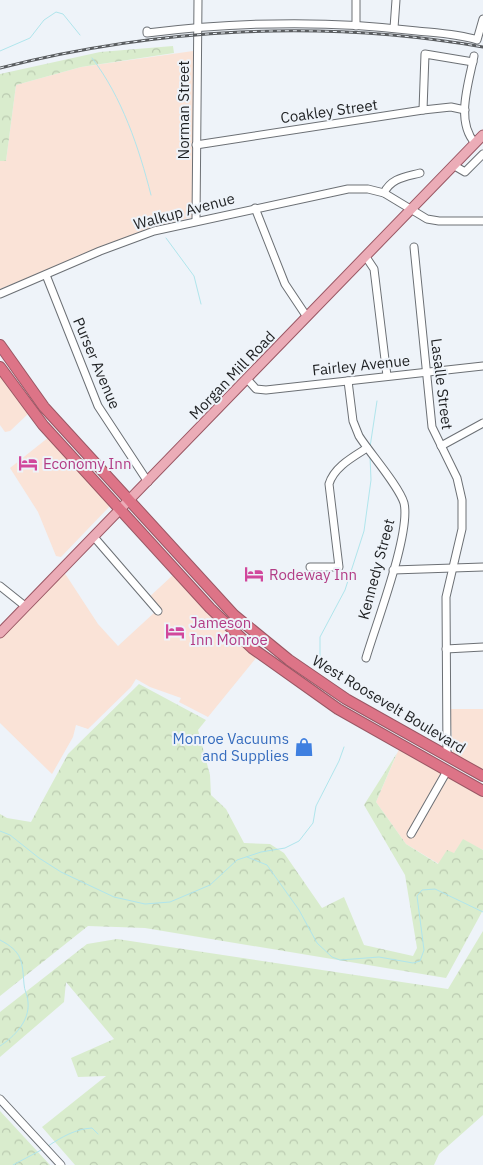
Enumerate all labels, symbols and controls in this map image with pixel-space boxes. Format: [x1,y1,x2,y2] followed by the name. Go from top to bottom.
[174,61,193,159] street label: Norman Street
[279,95,379,127] street label: Coakley Street
[131,188,237,234] street label: Walkup Avenue
[69,314,125,412] street label: Purser Avenue
[185,327,279,423] street label: Morgan Mill Road
[427,337,457,431] street label: Lasalle Street
[311,350,411,380] street label: Fairley Avenue
[17,452,39,474] hotel icon: Economy Inn
[43,454,131,473] place label: Economy Inn
[353,517,399,621] street label: Kennedy Street
[243,563,265,585] hotel icon: Rodeway Inn
[269,565,357,584] place label: Rodeway Inn
[190,613,268,649] place label: Jameson Inn Monroe
[164,620,186,642] hotel icon: Jameson Inn Monroe
[309,651,469,757] street label: West Roosevelt Boulevard
[173,729,289,765] place label: Monroe Vacuums and Supplies
[293,736,315,758] shop icon: Monroe Vacuums and Supplies

